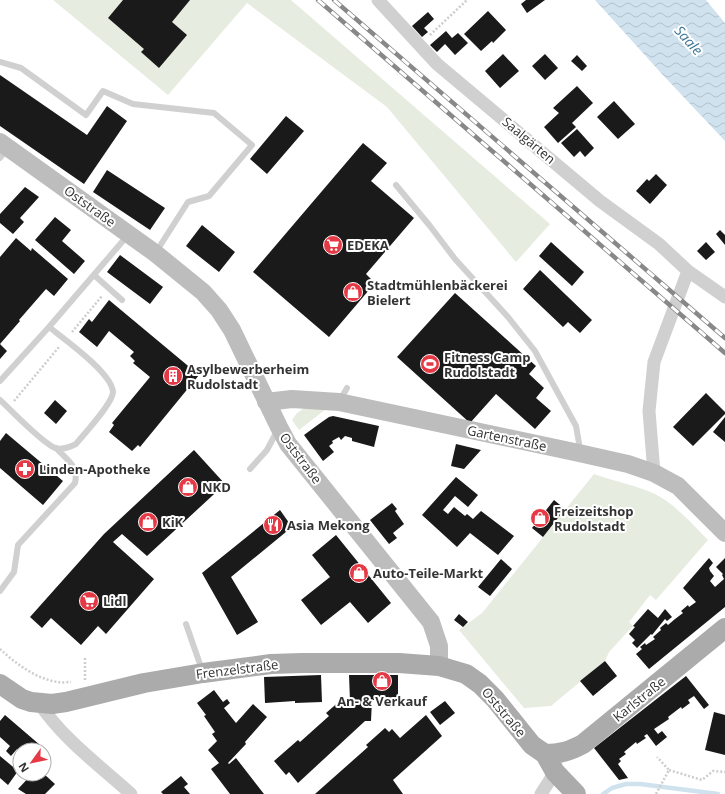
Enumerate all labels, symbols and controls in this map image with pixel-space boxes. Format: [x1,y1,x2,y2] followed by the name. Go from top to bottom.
[671,21,707,59] water label: Saale
[499,112,559,168] street label: Saalgärten
[61,181,119,231] street label: Oststraße
[322,234,344,256] supermarket icon: EDEKA
[347,236,389,254] place label: EDEKA
[367,276,508,309] place label: Stadtmühlenbäckerei Bielert
[342,281,364,303] shop icon: Stadtmühlenbäckerei Bielert
[444,348,530,381] place label: Fitness Camp Rudolstadt
[419,353,441,375] sports icon: Fitness Camp Rudolstadt
[187,360,309,393] place label: Asylbewerberheim Rudolstadt
[162,365,184,387] building icon: Asylbewerberheim Rudolstadt
[466,421,548,455] street label: Gartenstraße
[276,429,326,487] street label: Oststraße
[14,458,36,480] pharmacy icon: Linden-Apotheke
[39,460,151,478] place label: Linden-Apotheke
[177,476,199,498] shop icon: NKD
[202,478,231,496] place label: NKD
[554,502,634,535] place label: Freizeitshop Rudolstadt
[529,507,551,529] shop icon: Freizeitshop Rudolstadt
[137,511,159,533] shop icon: KiK
[162,513,184,531] place label: KiK
[262,514,284,536] restaurant icon: Asia Mekong
[287,516,370,534] place label: Asia Mekong
[348,562,370,584] shop icon: Auto-Teile-Markt
[373,564,483,582] place label: Auto-Teile-Markt
[78,590,100,612] supermarket icon: Lidl
[103,592,127,610] place label: Lidl
[195,655,279,683] street label: Frenzelstraße
[371,670,393,692] shop icon: An- & Verkauf
[609,672,669,726] street label: Karlstraße
[478,683,530,741] street label: Oststraße
[337,692,428,710] place label: An- & Verkauf
[12,742,52,782] north arrow
[14,760,32,776] text: N

